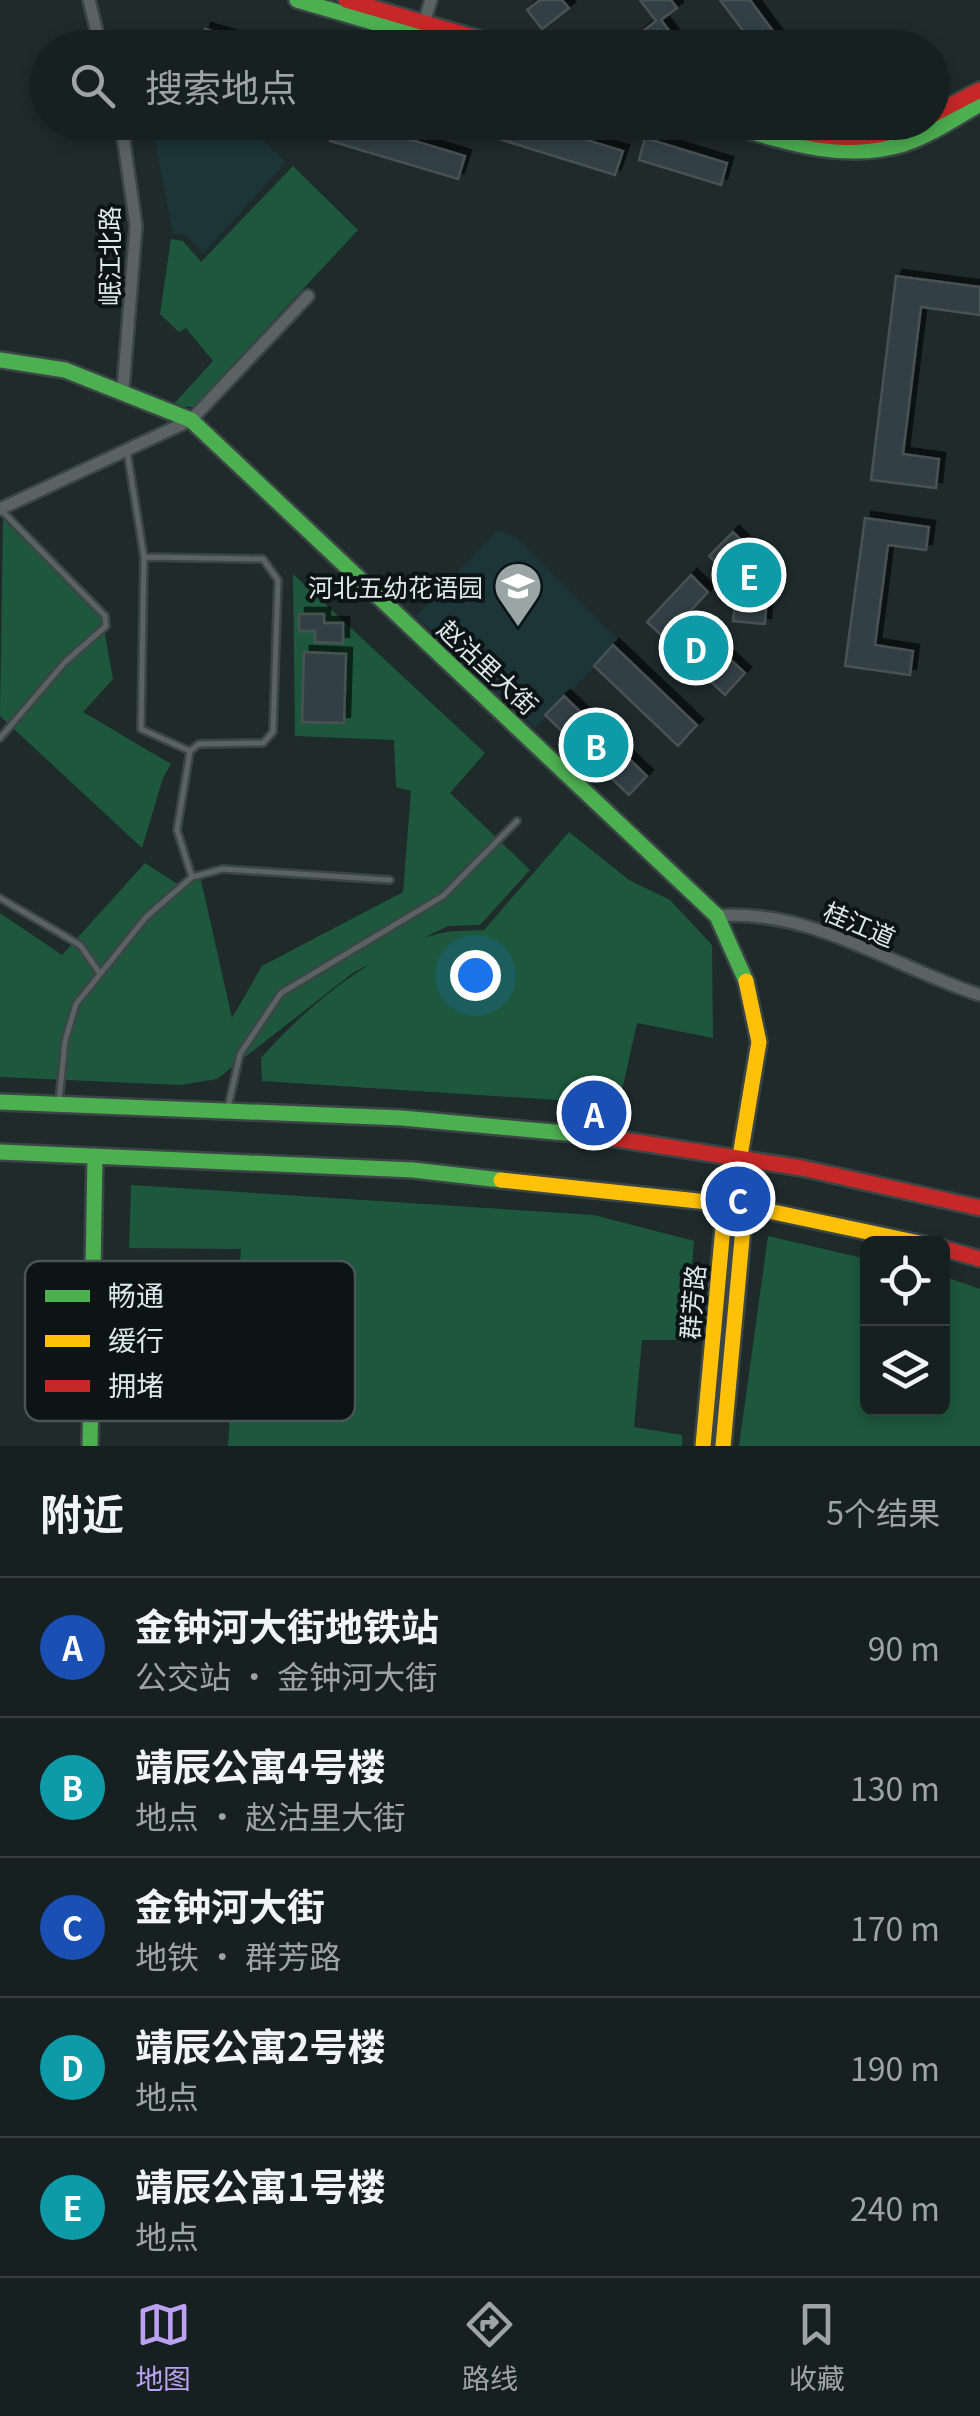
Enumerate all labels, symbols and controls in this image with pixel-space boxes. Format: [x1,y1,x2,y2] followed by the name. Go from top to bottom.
[30,30,950,140] search box
[65,58,120,113] icon: search
[145,58,297,113] text: 搜索地点
[90,206,126,306] street label: 岷江北路
[716,538,782,612] pin: E
[492,560,544,628] school or university icon: 河北五幼花语园
[308,568,483,604] place label: 河北五幼花语园
[431,610,547,722] street label: 赵沽里大街
[664,610,728,686] pin: D
[564,708,628,782] pin: B
[818,892,902,954] street label: 桂江道
[450,950,501,1001] your location
[562,1076,626,1150] pin: A
[706,1162,770,1236] pin: C
[860,1236,950,1416] map controls
[860,1236,950,1326] button: locate
[25,1261,355,1421] legend
[670,1263,712,1341] street label: 群芳路
[108,1274,164,1314] text: 畅通
[108,1319,164,1359] text: 缓行
[860,1326,950,1416] button: layers
[108,1364,164,1404] text: 拥堵
[40,1481,124,1542] text: 附近
[826,1488,940,1534] text: 5个结果
[135,1597,439,1652] text: 金钟河大街地铁站
[62,1624,83,1670] text: A
[868,1624,940,1670] text: 90 m
[135,1652,437,1698] text: 公交站 · 金钟河大街
[135,1737,385,1792] text: 靖辰公寓4号楼
[62,1764,83,1810] text: B
[850,1764,940,1810] text: 130 m
[135,1792,405,1838] text: 地点 · 赵沽里大街
[135,1877,325,1932] text: 金钟河大街
[62,1904,83,1950] text: C
[850,1904,940,1950] text: 170 m
[135,1932,341,1978] text: 地铁 · 群芳路
[135,2017,385,2072] text: 靖辰公寓2号楼
[61,2044,84,2090] text: D
[850,2044,940,2090] text: 190 m
[135,2072,199,2118] text: 地点
[135,2157,385,2212] text: 靖辰公寓1号楼
[63,2184,82,2230] text: E
[850,2184,940,2230] text: 240 m
[135,2212,199,2258] text: 地点
[135,2297,191,2397] tab: 地图
[462,2297,518,2397] tab: 路线
[789,2297,845,2397] tab: 收藏

